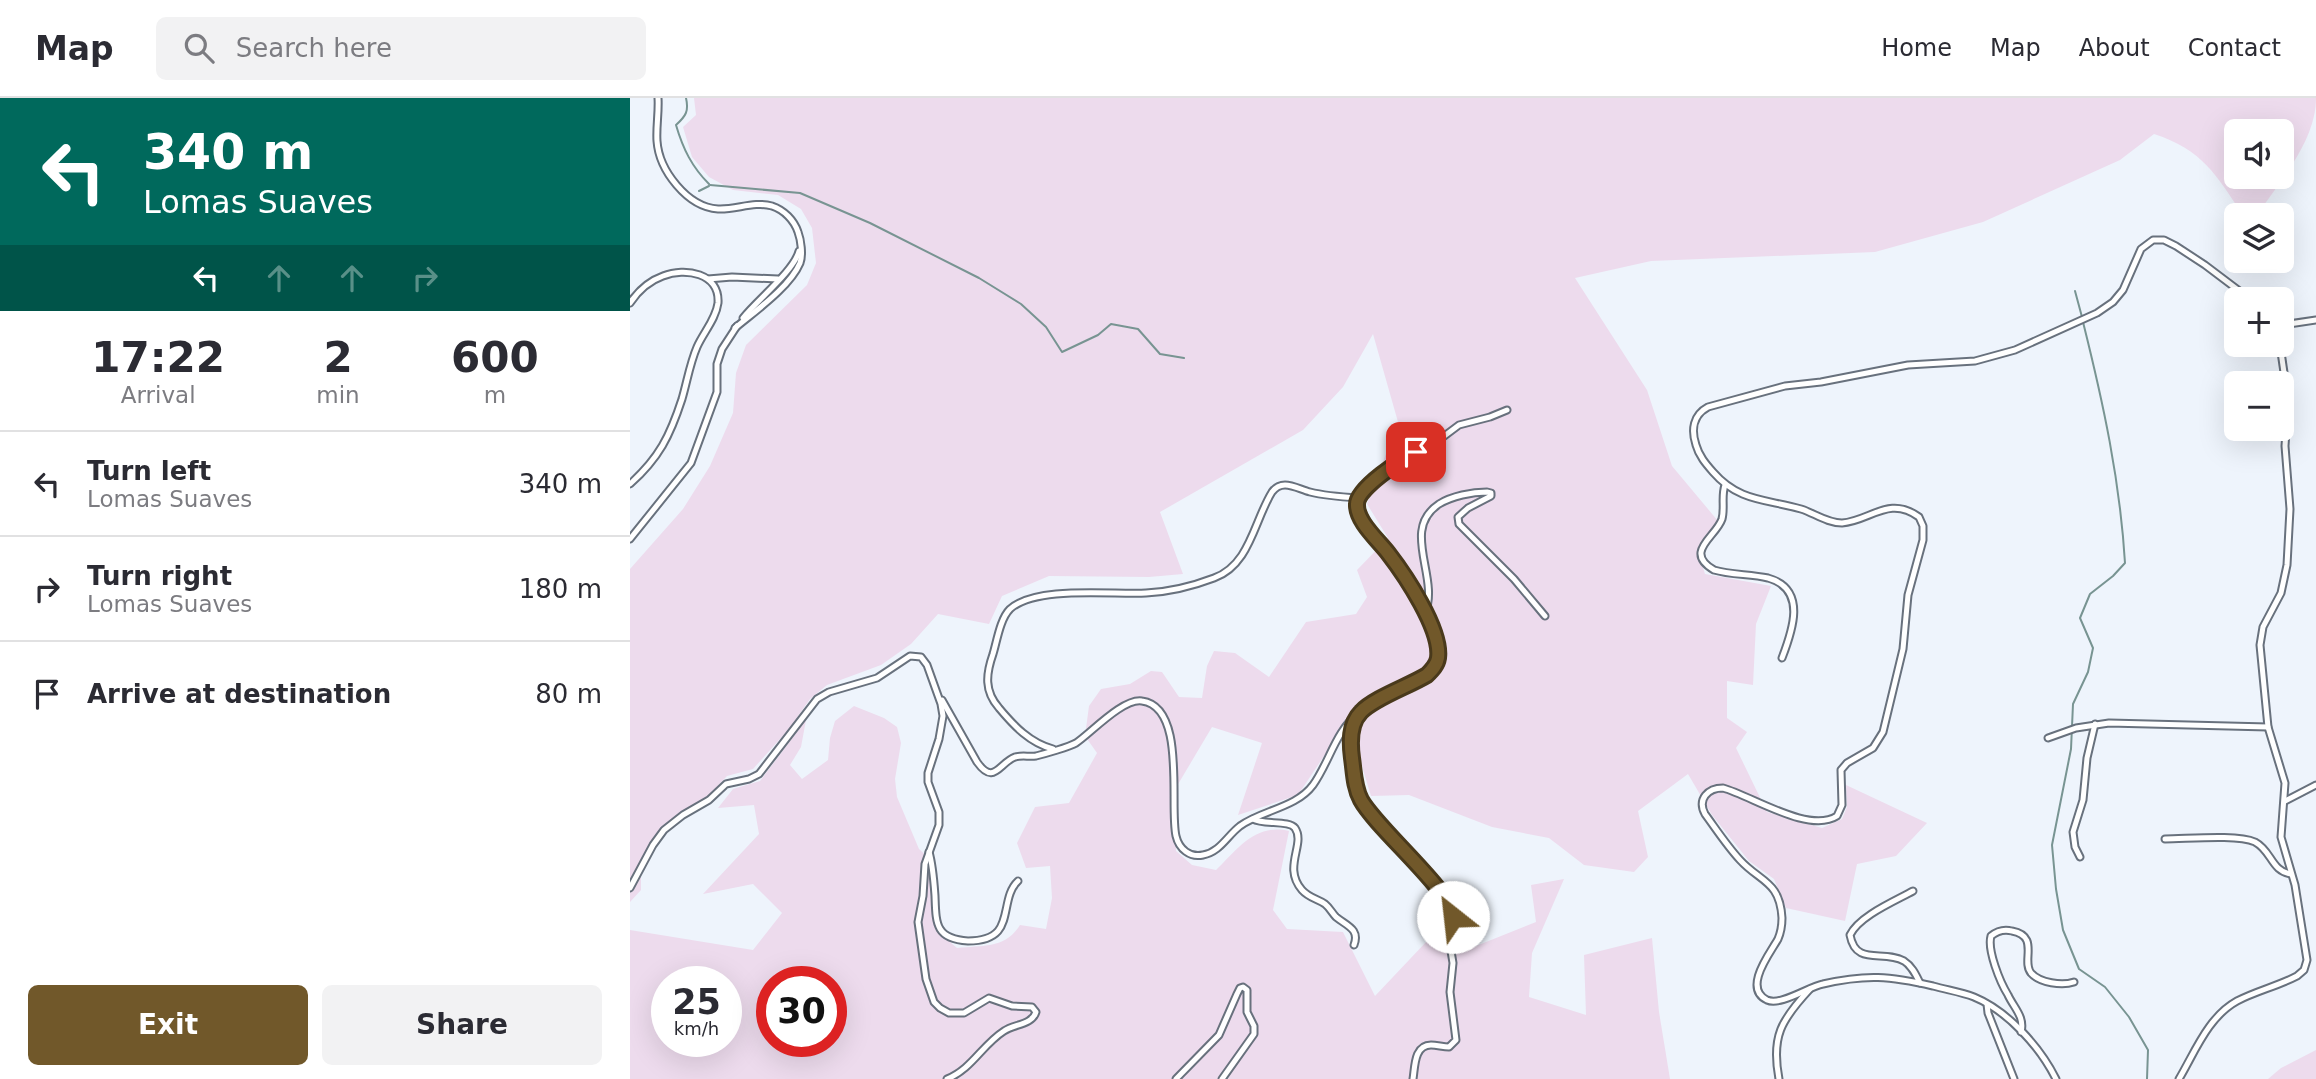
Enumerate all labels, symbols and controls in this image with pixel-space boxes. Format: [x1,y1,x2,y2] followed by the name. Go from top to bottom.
[156,17,646,80] search box
[35,29,114,68] text: Map
[180,29,218,67] icon: search
[236,33,392,63] text: Search here
[1881,34,1952,62] text: Home
[1990,34,2041,62] text: Map
[2079,34,2150,62] text: About
[2188,34,2281,62] text: Contact
[2224,119,2294,441] map controls
[2224,119,2294,189] button: sound
[143,124,313,181] text: 340 m
[28,126,119,217] icon: left
[143,183,373,221] text: Lomas Suaves
[2224,203,2294,273] button: layers
[187,259,225,297] icon: left
[260,259,298,297] icon: ahead
[333,259,371,297] icon: ahead
[406,259,444,297] icon: right
[2224,287,2294,357] button: +
[91,333,225,382] text: 17:22
[323,333,353,382] text: 2
[451,333,539,382] text: 600
[2224,371,2294,441] button: −
[121,382,196,408] text: Arrival
[316,382,360,408] text: min
[484,382,506,408] text: m
[1386,422,1446,482] pin
[1397,433,1435,471] icon: arrive
[87,456,211,486] text: Turn left
[28,465,66,503] icon: left
[519,469,602,499] text: 340 m
[87,486,252,512] text: Lomas Suaves
[87,561,232,591] text: Turn right
[28,570,66,608] icon: right
[519,574,602,604] text: 180 m
[87,591,252,617] text: Lomas Suaves
[28,675,66,713] icon: arrive
[87,679,391,709] text: Arrive at destination
[535,679,602,709] text: 80 m
[1416,880,1490,954] position arrow
[756,966,847,1057] speed limit sign: 30
[672,982,721,1022] text: 25
[28,985,308,1065] button: Exit
[322,985,602,1065] button: Share
[674,1018,719,1039] text: km/h

